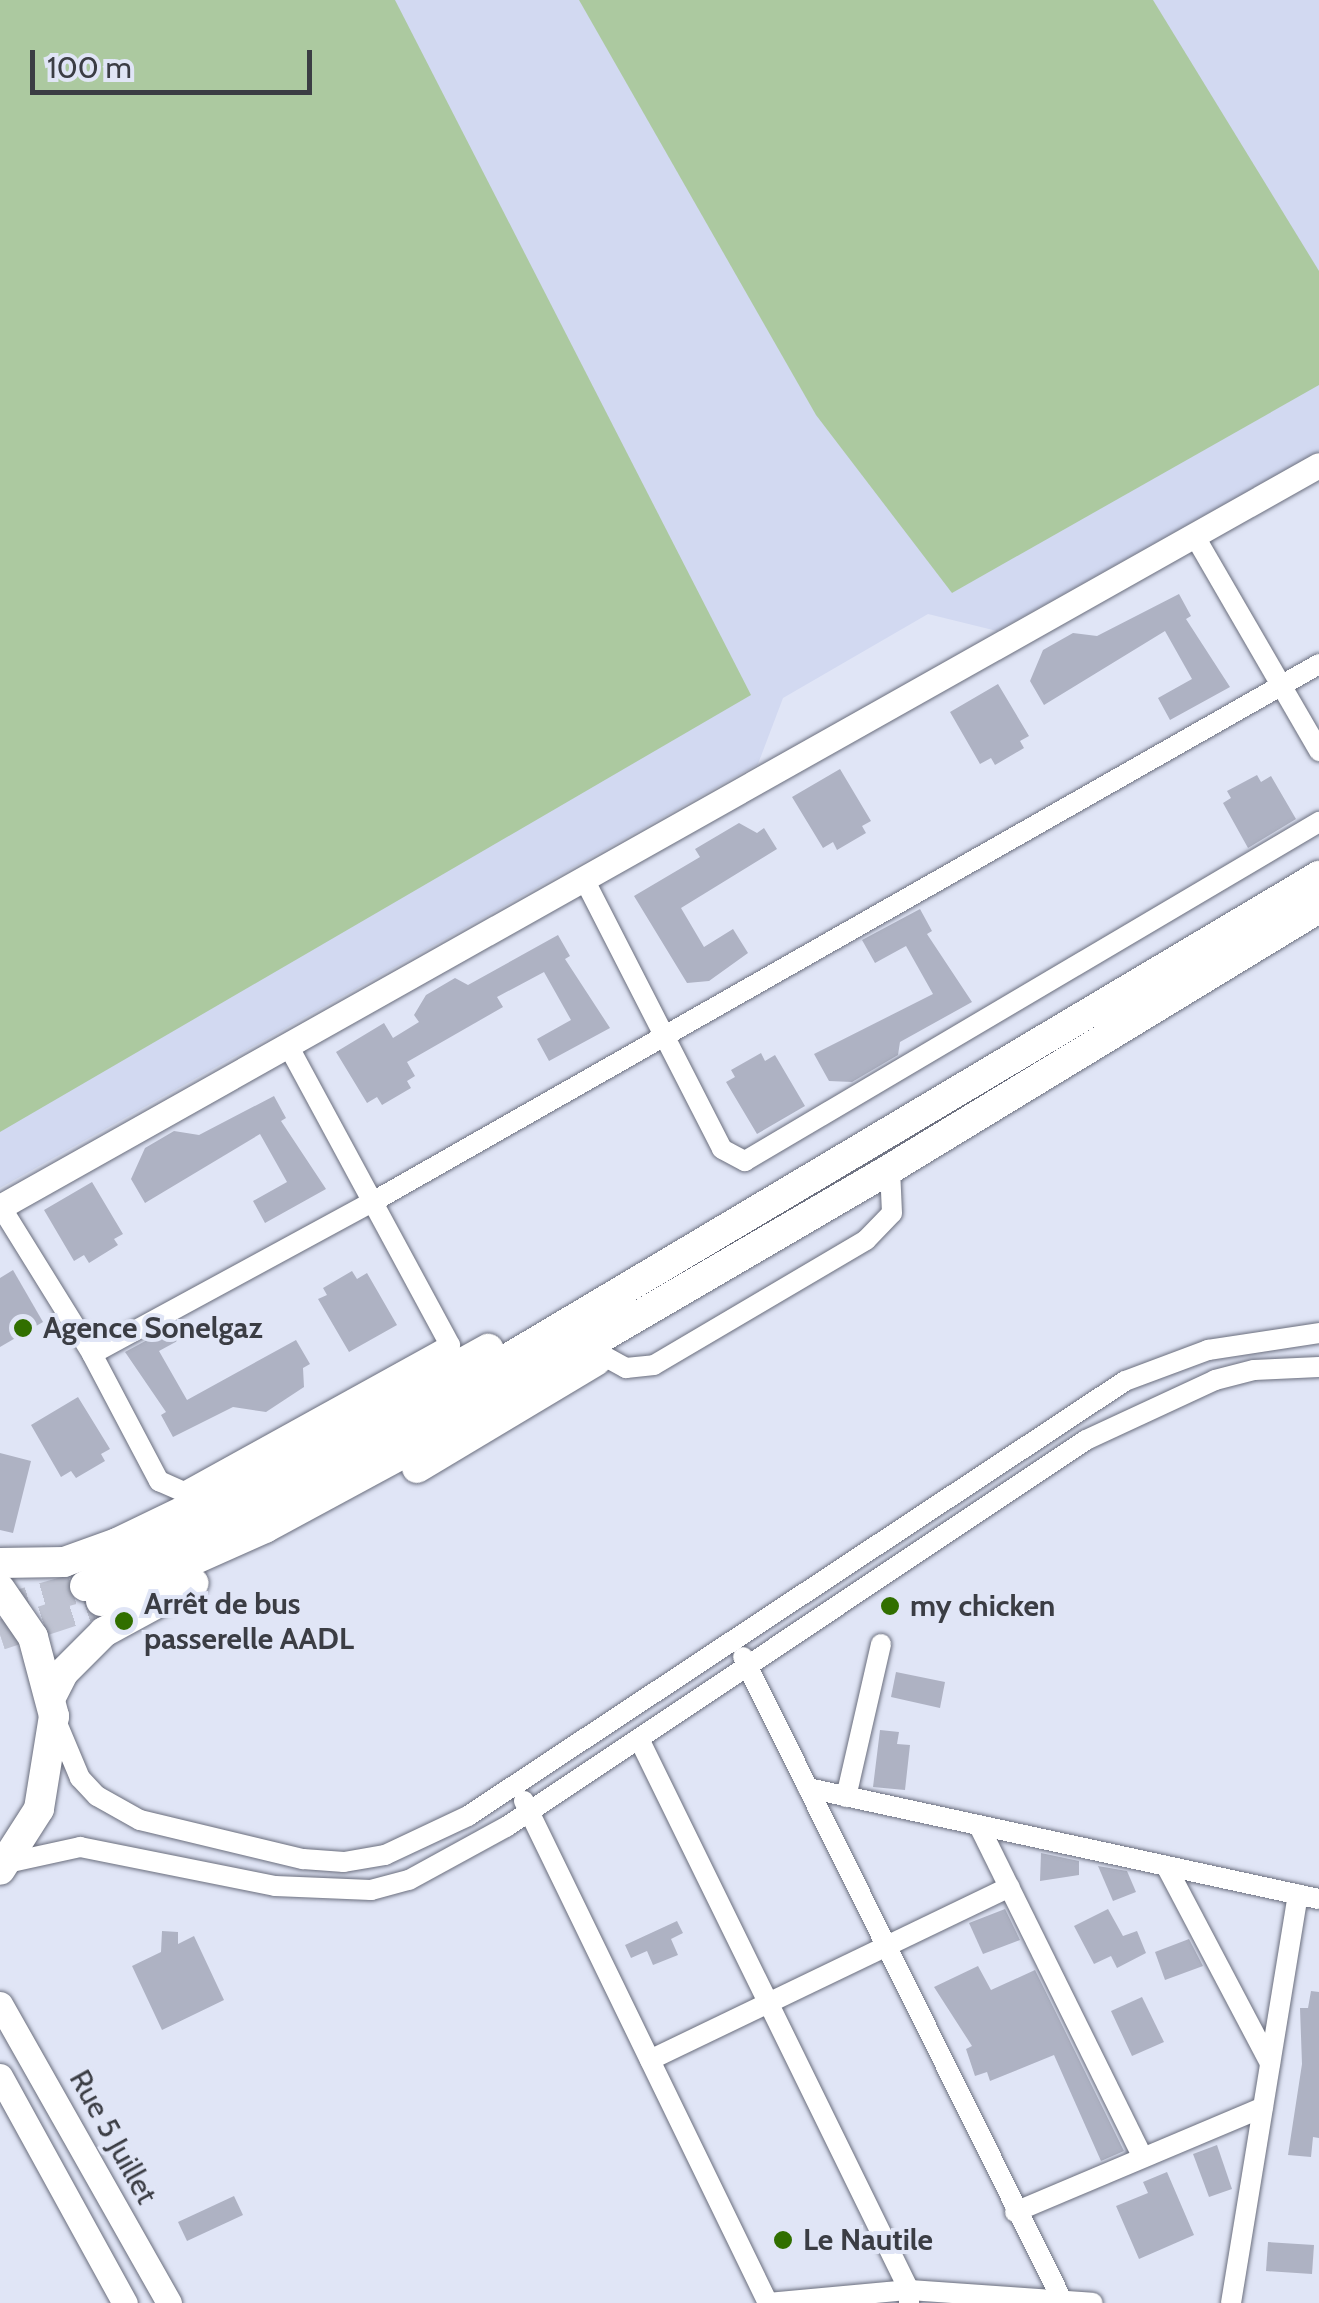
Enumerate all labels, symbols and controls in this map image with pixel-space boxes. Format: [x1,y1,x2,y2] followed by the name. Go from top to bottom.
[35,30,318,92] scale bar
[47,49,132,86] text: 100 m
[43,1310,263,1346] place label: Agence Sonelgaz
[12,1317,34,1339] marker: Agence Sonelgaz
[144,1586,354,1656] place label: Arrêt de bus passerelle AADL
[910,1588,1055,1624] place label: my chicken
[879,1595,901,1617] marker: my chicken
[113,1610,135,1632] marker: Arrêt de bus passerelle AADL
[62,2064,164,2210] street label: Rue 5 Juillet
[803,2222,933,2258] place label: Le Nautile
[772,2229,794,2251] marker: Le Nautile

